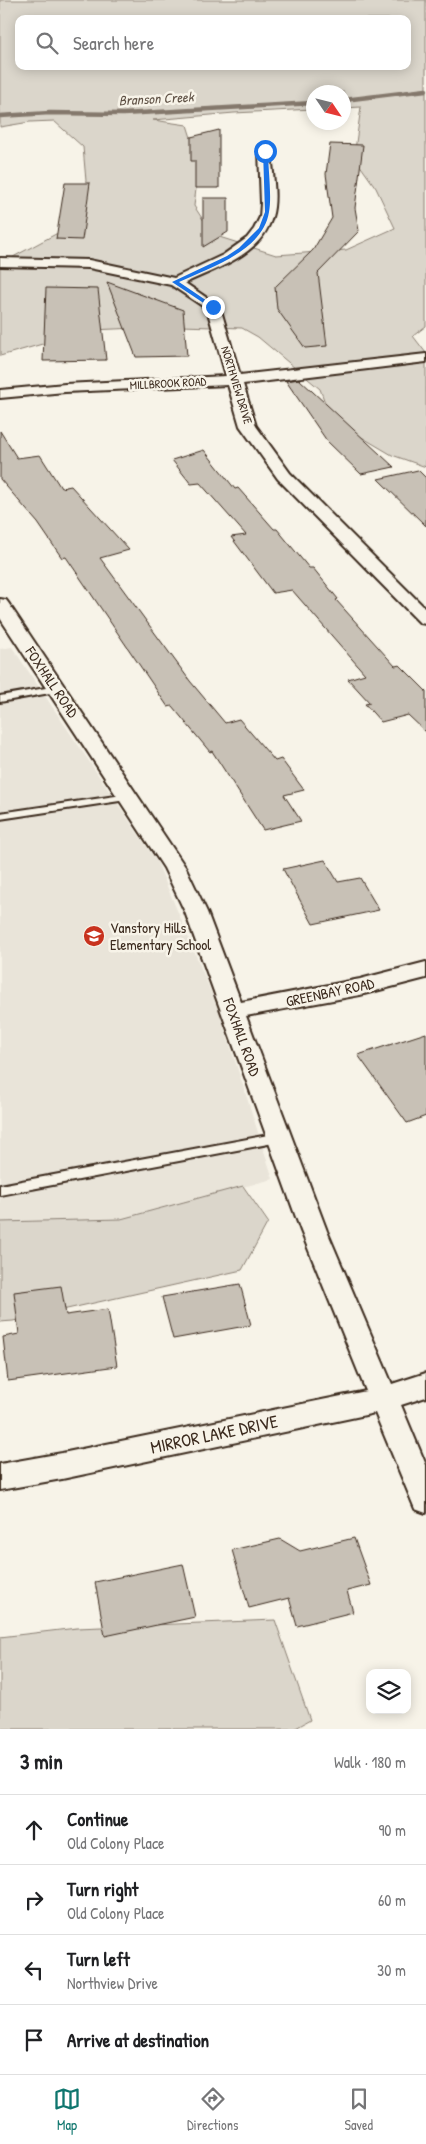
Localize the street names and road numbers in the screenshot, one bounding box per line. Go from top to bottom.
street label: NORTHVIEW DRIVE [217,344,257,427]
street label: MILLBROOK ROAD [129,372,207,393]
street label: FOXHALL ROAD [20,642,84,722]
street label: GREENBAY ROAD [284,972,377,1012]
street label: FOXHALL ROAD [218,994,266,1080]
street label: MIRROR LAKE DRIVE [148,1408,280,1460]

